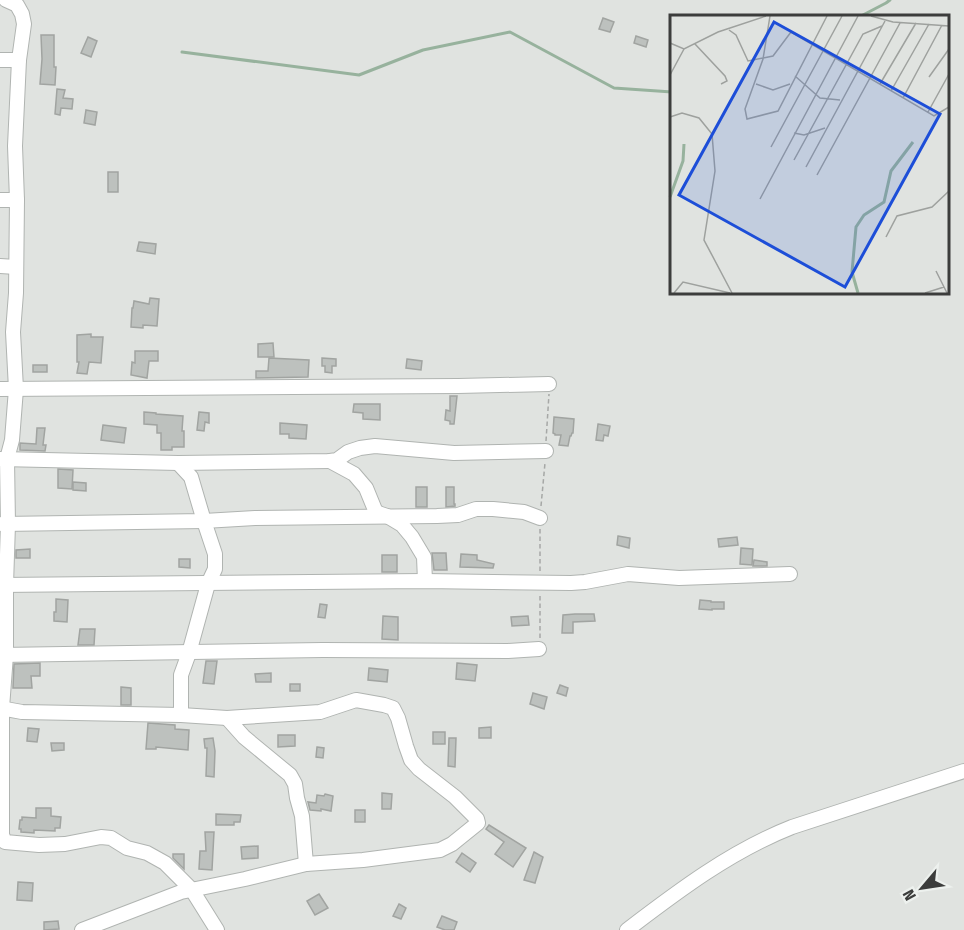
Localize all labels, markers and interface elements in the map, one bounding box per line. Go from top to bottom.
inset map [670,15,949,294]
north arrow [892,858,952,918]
text: N [899,886,920,904]

